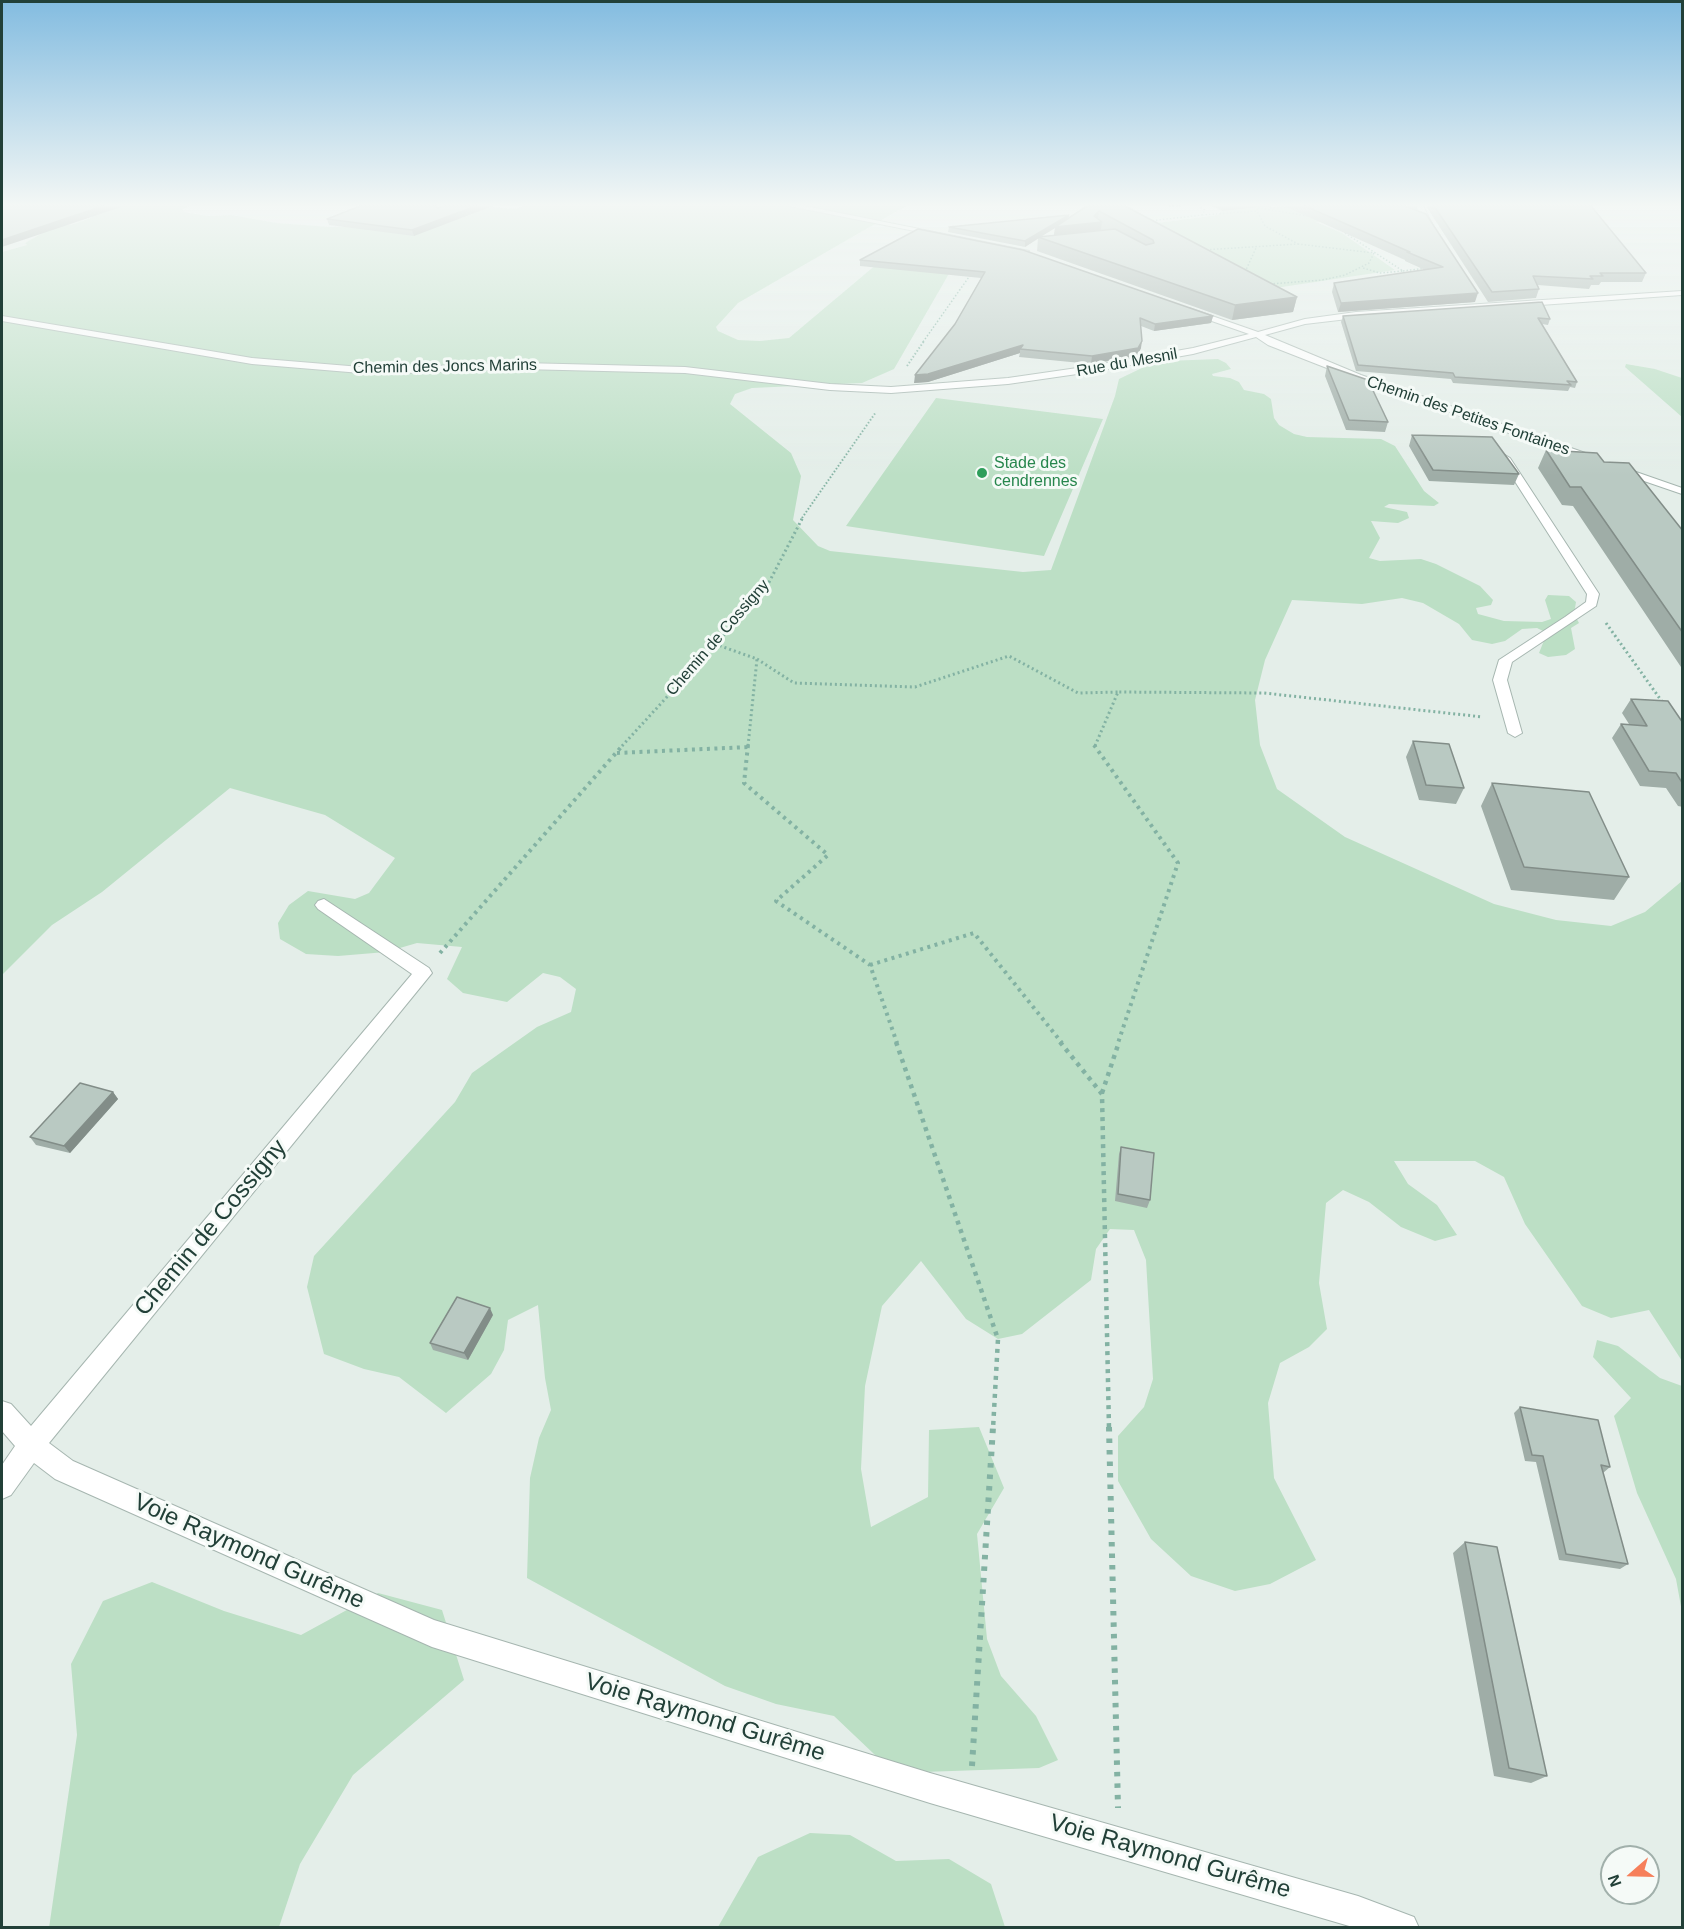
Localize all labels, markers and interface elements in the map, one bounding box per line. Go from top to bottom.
street label: Rue du Mesnil [1075,345,1179,381]
street label: Chemin des Joncs Marins [353,356,537,378]
street label: Chemin des Petites Fontaines [1364,372,1572,460]
place label: Stade des cendrennes [994,454,1078,492]
marker: Stade des cendrennes [975,466,989,480]
street label: Chemin de Cossigny [662,576,774,700]
street label: Chemin de Cossigny [129,1134,293,1322]
street label: Voie Raymond Gurême [129,1488,369,1616]
street label: Voie Raymond Gurême [582,1668,828,1768]
street label: Voie Raymond Gurême [1046,1809,1294,1905]
north arrow [1600,1845,1660,1905]
text: N [1605,1872,1624,1889]

